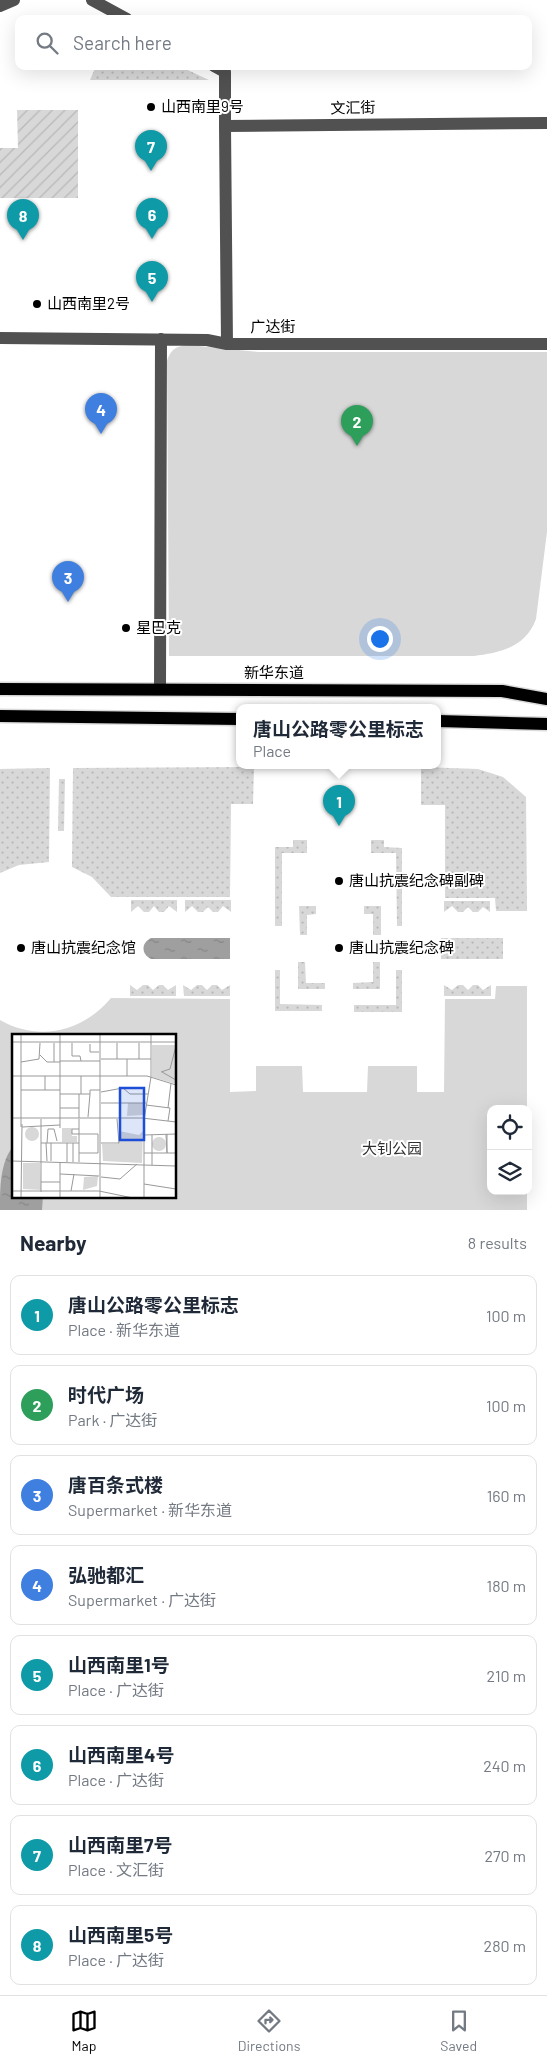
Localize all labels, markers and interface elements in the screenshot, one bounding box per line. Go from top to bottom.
search box [15,15,532,70]
icon: search [33,29,61,57]
text: Search here [73,31,172,54]
place label: 山西南里9号 [161,97,244,115]
street label: 文汇街 [330,98,376,116]
marker: 山西南里9号 [145,101,157,113]
pin: 7 [135,130,167,171]
pin: 6 [136,198,168,239]
pin: 8 [7,199,39,240]
pin: 5 [136,261,168,302]
place label: 山西南里2号 [47,294,130,312]
marker: 山西南里2号 [31,298,43,310]
street label: 广达街 [250,317,296,335]
pin: 4 [85,393,117,434]
pin: 2 [341,405,373,446]
pin: 3 [52,561,84,602]
place label: 星巴克 [136,618,181,636]
marker: 星巴克 [120,622,132,634]
your location [367,626,393,652]
street label: 新华东道 [244,663,304,681]
popup [236,704,441,769]
text: 唐山公路零公里标志 [253,717,424,740]
text: Place [253,741,291,760]
pin: 1 [323,785,355,826]
place label: 唐山抗震纪念碑副碑 [349,871,484,889]
marker: 唐山抗震纪念碑副碑 [333,875,345,887]
place label: 唐山抗震纪念馆 [31,938,136,956]
place label: 唐山抗震纪念碑 [349,938,454,956]
marker: 唐山抗震纪念馆 [15,942,27,954]
marker: 唐山抗震纪念碑 [333,942,345,954]
inset map [12,1034,176,1198]
map controls [487,1105,532,1195]
button: locate [487,1105,532,1150]
park label: 大钊公园 [362,1139,422,1157]
button: layers [487,1150,532,1195]
text: Nearby [20,1230,86,1255]
text: 8 results [468,1233,527,1252]
text: 唐山公路零公里标志 [68,1293,239,1316]
text: 1 [34,1306,40,1325]
text: 100 m [486,1306,526,1325]
text: Place · 新华东道 [68,1320,180,1339]
text: 时代广场 [68,1383,144,1406]
text: 2 [33,1396,41,1415]
text: 100 m [486,1396,526,1415]
text: Park · 广达街 [68,1410,157,1429]
text: 唐百条式楼 [68,1473,163,1496]
text: 3 [33,1486,41,1505]
text: 160 m [487,1486,526,1505]
text: Supermarket · 新华东道 [68,1500,232,1519]
text: 弘驰都汇 [68,1563,144,1586]
text: 4 [32,1576,42,1595]
text: 180 m [487,1576,526,1595]
text: Supermarket · 广达街 [68,1590,216,1609]
text: 山西南里1号 [68,1653,170,1676]
text: 5 [33,1666,41,1685]
text: 210 m [487,1666,526,1685]
text: Place · 广达街 [68,1680,164,1699]
text: 山西南里4号 [68,1743,175,1766]
text: 6 [33,1756,41,1775]
text: 240 m [483,1756,526,1775]
text: Place · 广达街 [68,1770,164,1789]
text: 山西南里7号 [68,1833,172,1856]
text: 7 [33,1846,41,1865]
text: 270 m [484,1846,526,1865]
text: Place · 文汇街 [68,1860,164,1879]
text: 山西南里5号 [68,1923,173,1946]
text: 8 [33,1936,41,1955]
text: 280 m [484,1936,526,1955]
text: Place · 广达街 [68,1950,164,1969]
tab: Map [70,2007,98,2054]
tab: Directions [238,2007,300,2054]
tab: Saved [440,2007,477,2054]

